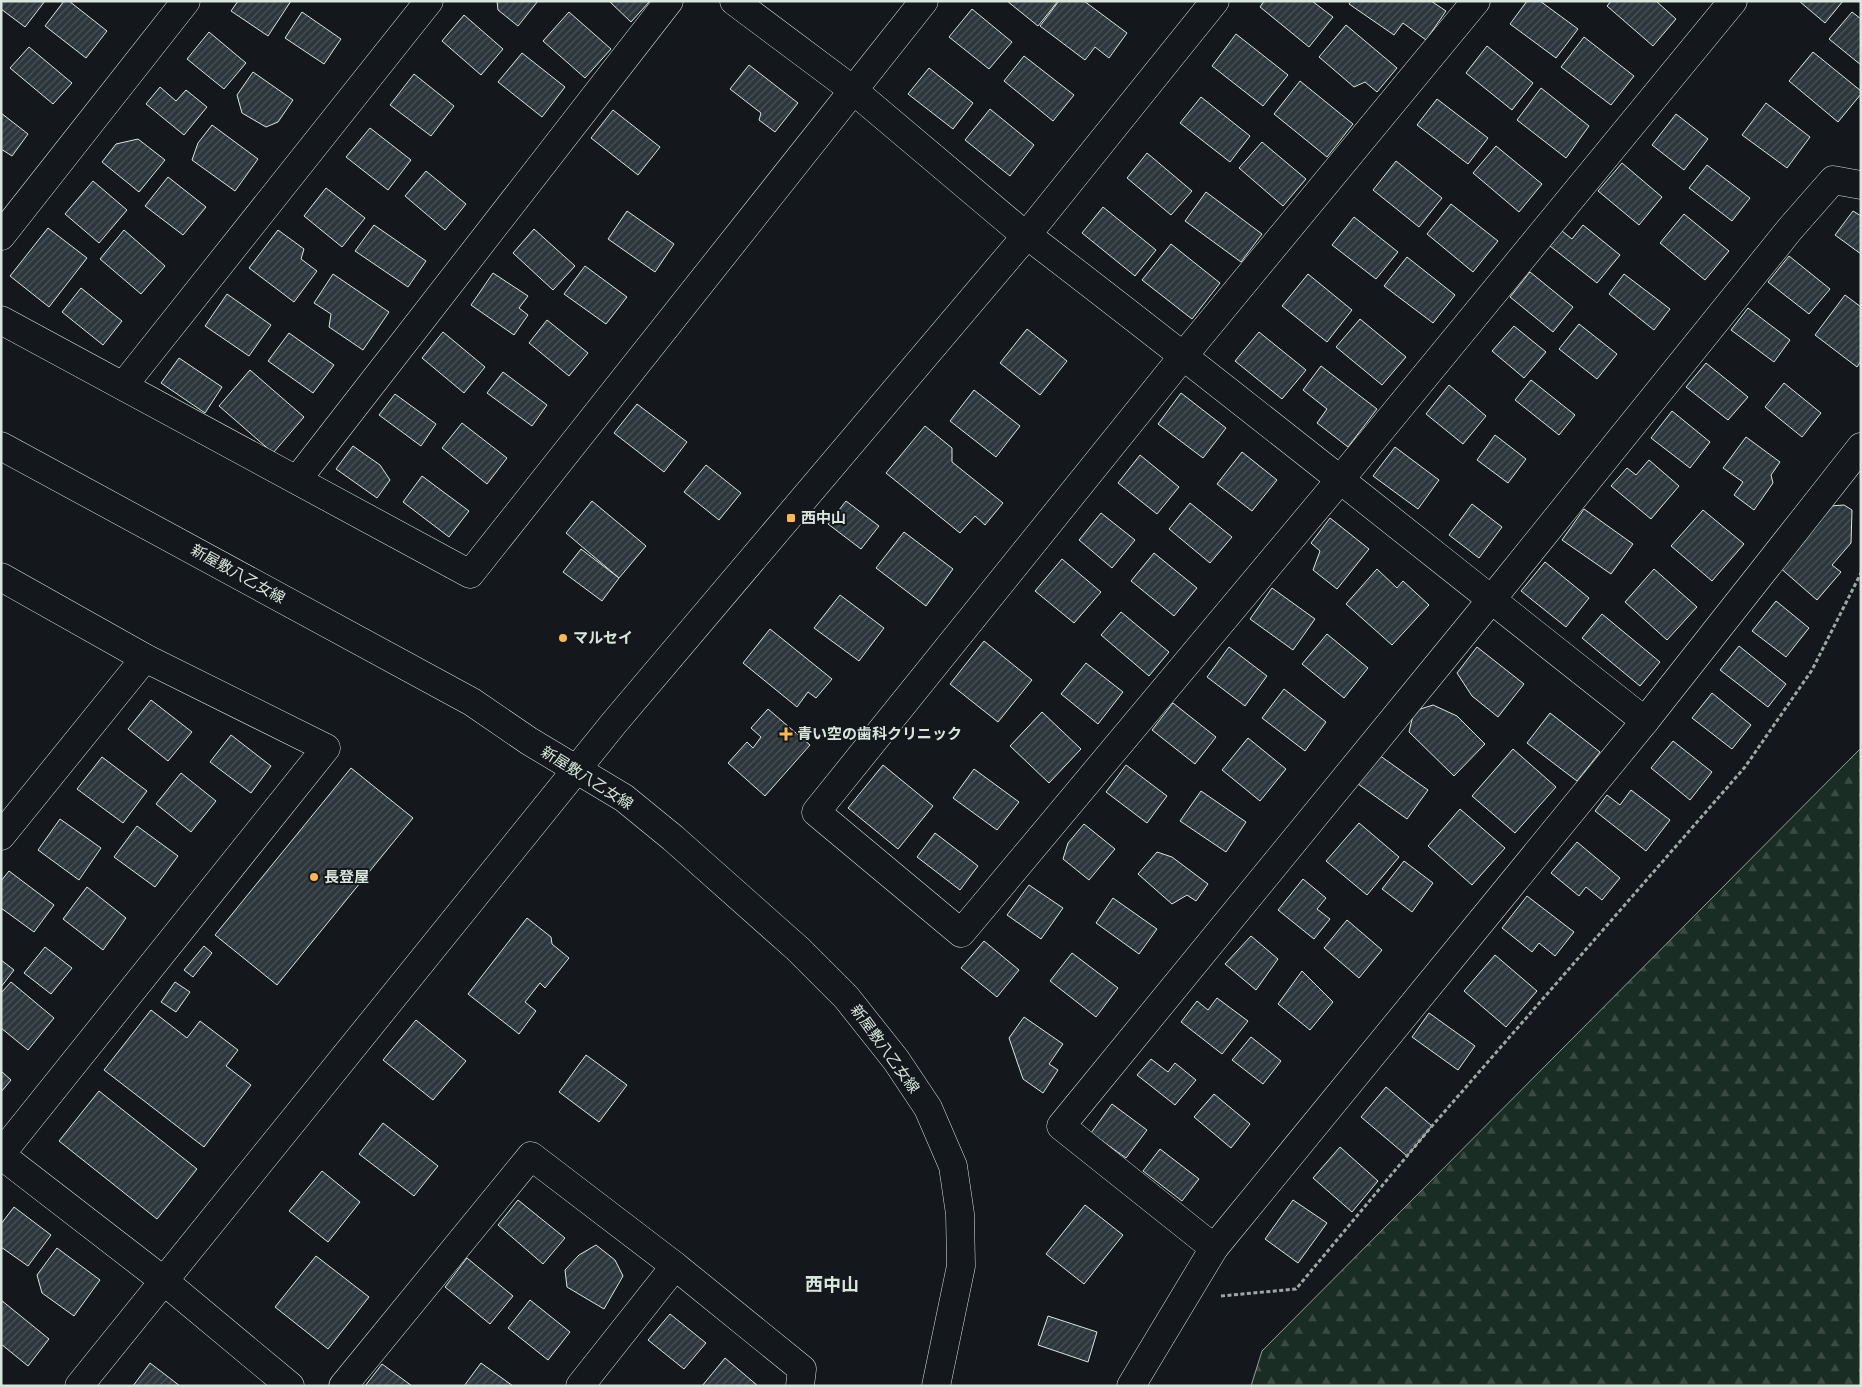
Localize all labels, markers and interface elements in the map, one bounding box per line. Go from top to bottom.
place label: 西中山 [801,509,846,527]
marker: 西中山 [785,512,797,524]
street label: 新屋敷八乙女線 [188,541,288,607]
place label: マルセイ [573,629,633,647]
marker: マルセイ [557,632,569,644]
place label: 青い空の歯科クリニック [797,725,962,743]
marker: 青い空の歯科クリニック [779,727,793,741]
street label: 新屋敷八乙女線 [538,743,636,813]
place label: 長登屋 [324,868,369,886]
marker: 長登屋 [308,871,320,883]
street label: 新屋敷八乙女線 [847,1001,923,1097]
district label: 西中山 [805,1274,859,1296]

